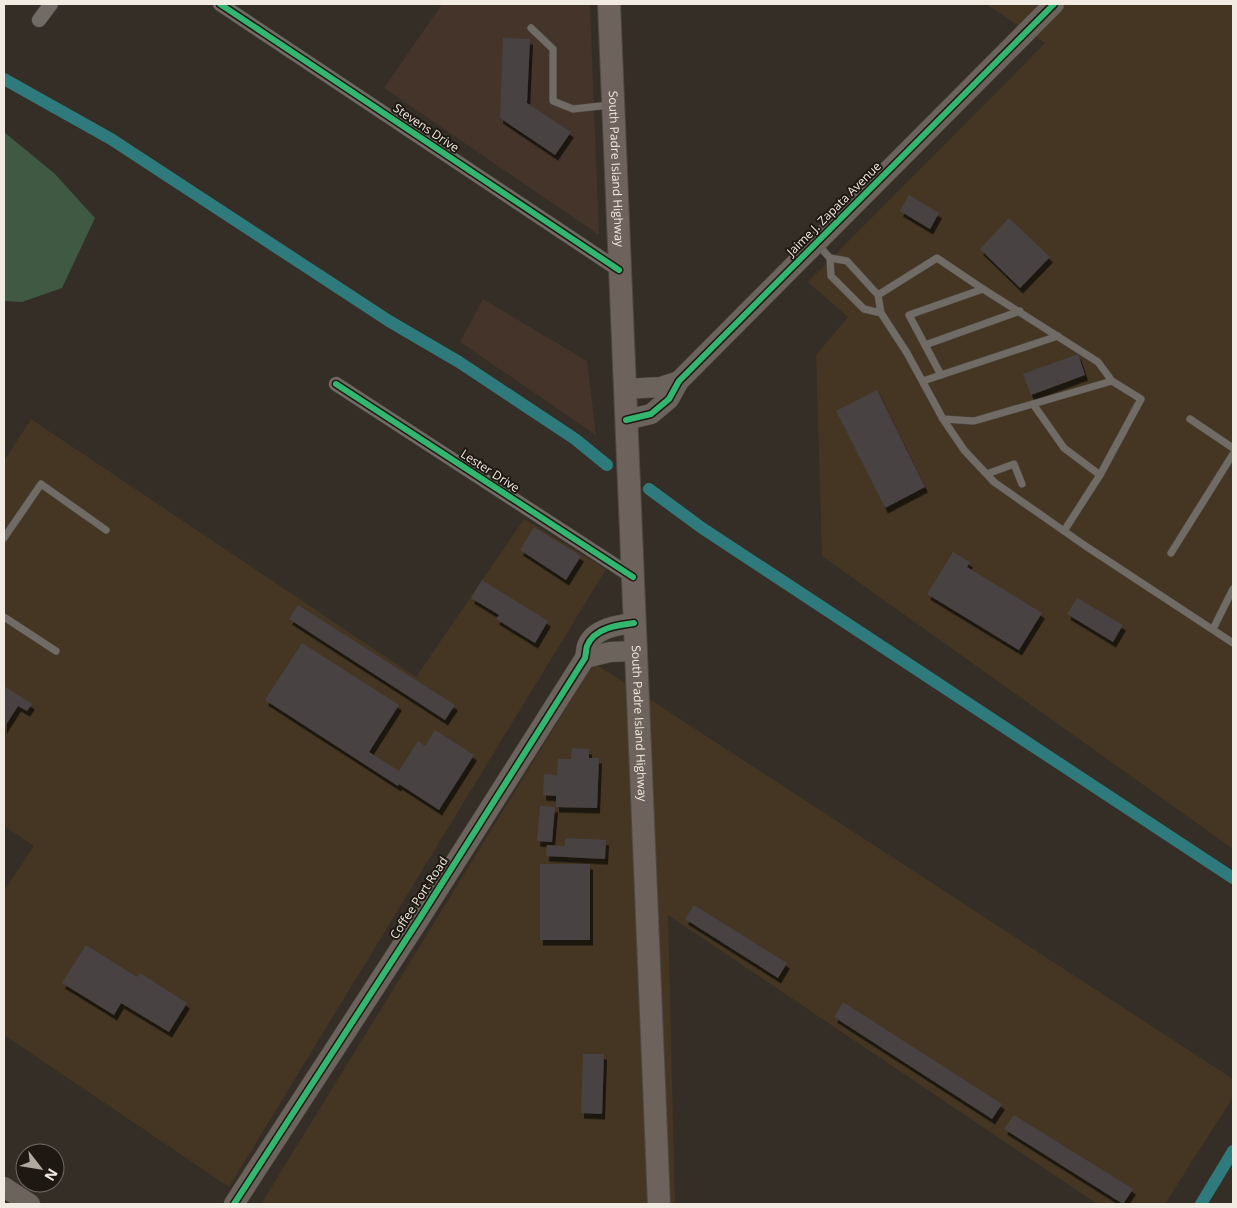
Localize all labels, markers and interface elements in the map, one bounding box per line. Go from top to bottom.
street label: South Padre Island Highway [605,90,628,248]
street label: Stevens Drive [390,99,463,156]
street label: Jaime J. Zapata Avenue [782,158,885,260]
street label: Lester Drive [457,445,523,496]
street label: South Padre Island Highway [628,645,651,803]
street label: Coffee Port Road [386,853,452,942]
north arrow [15,1143,65,1193]
text: N [40,1165,63,1185]

